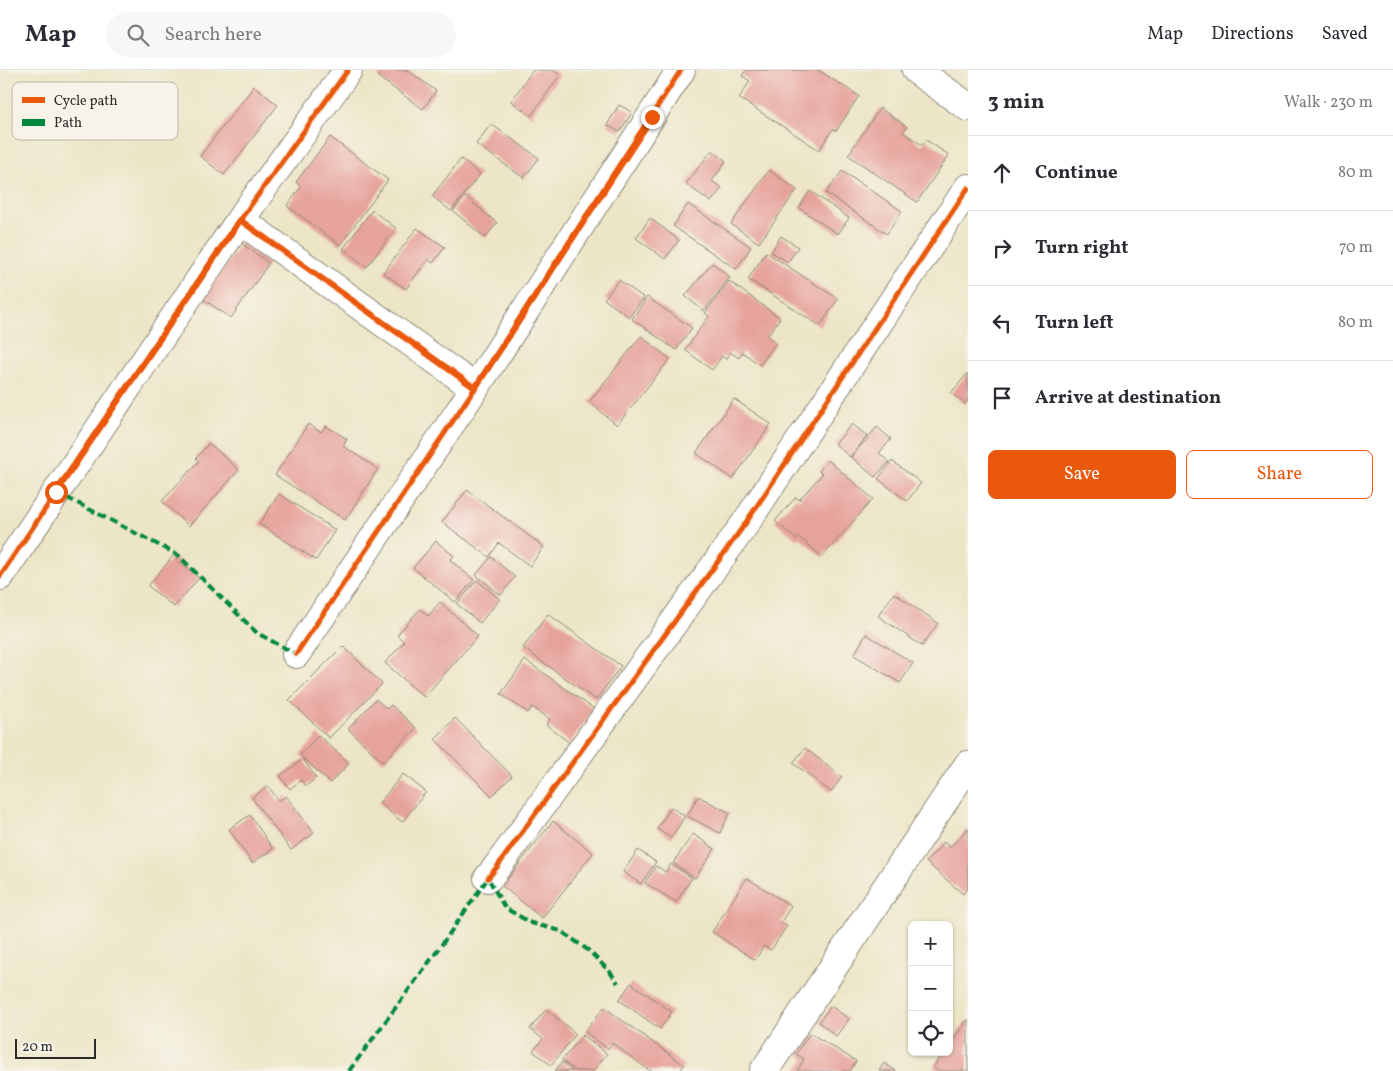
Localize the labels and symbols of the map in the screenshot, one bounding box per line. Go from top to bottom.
legend [12,82,178,140]
text: Cycle path [54,92,118,111]
route end [641,106,664,129]
text: Path [54,114,82,133]
route start [45,481,68,504]
scale bar [15,1036,96,1059]

